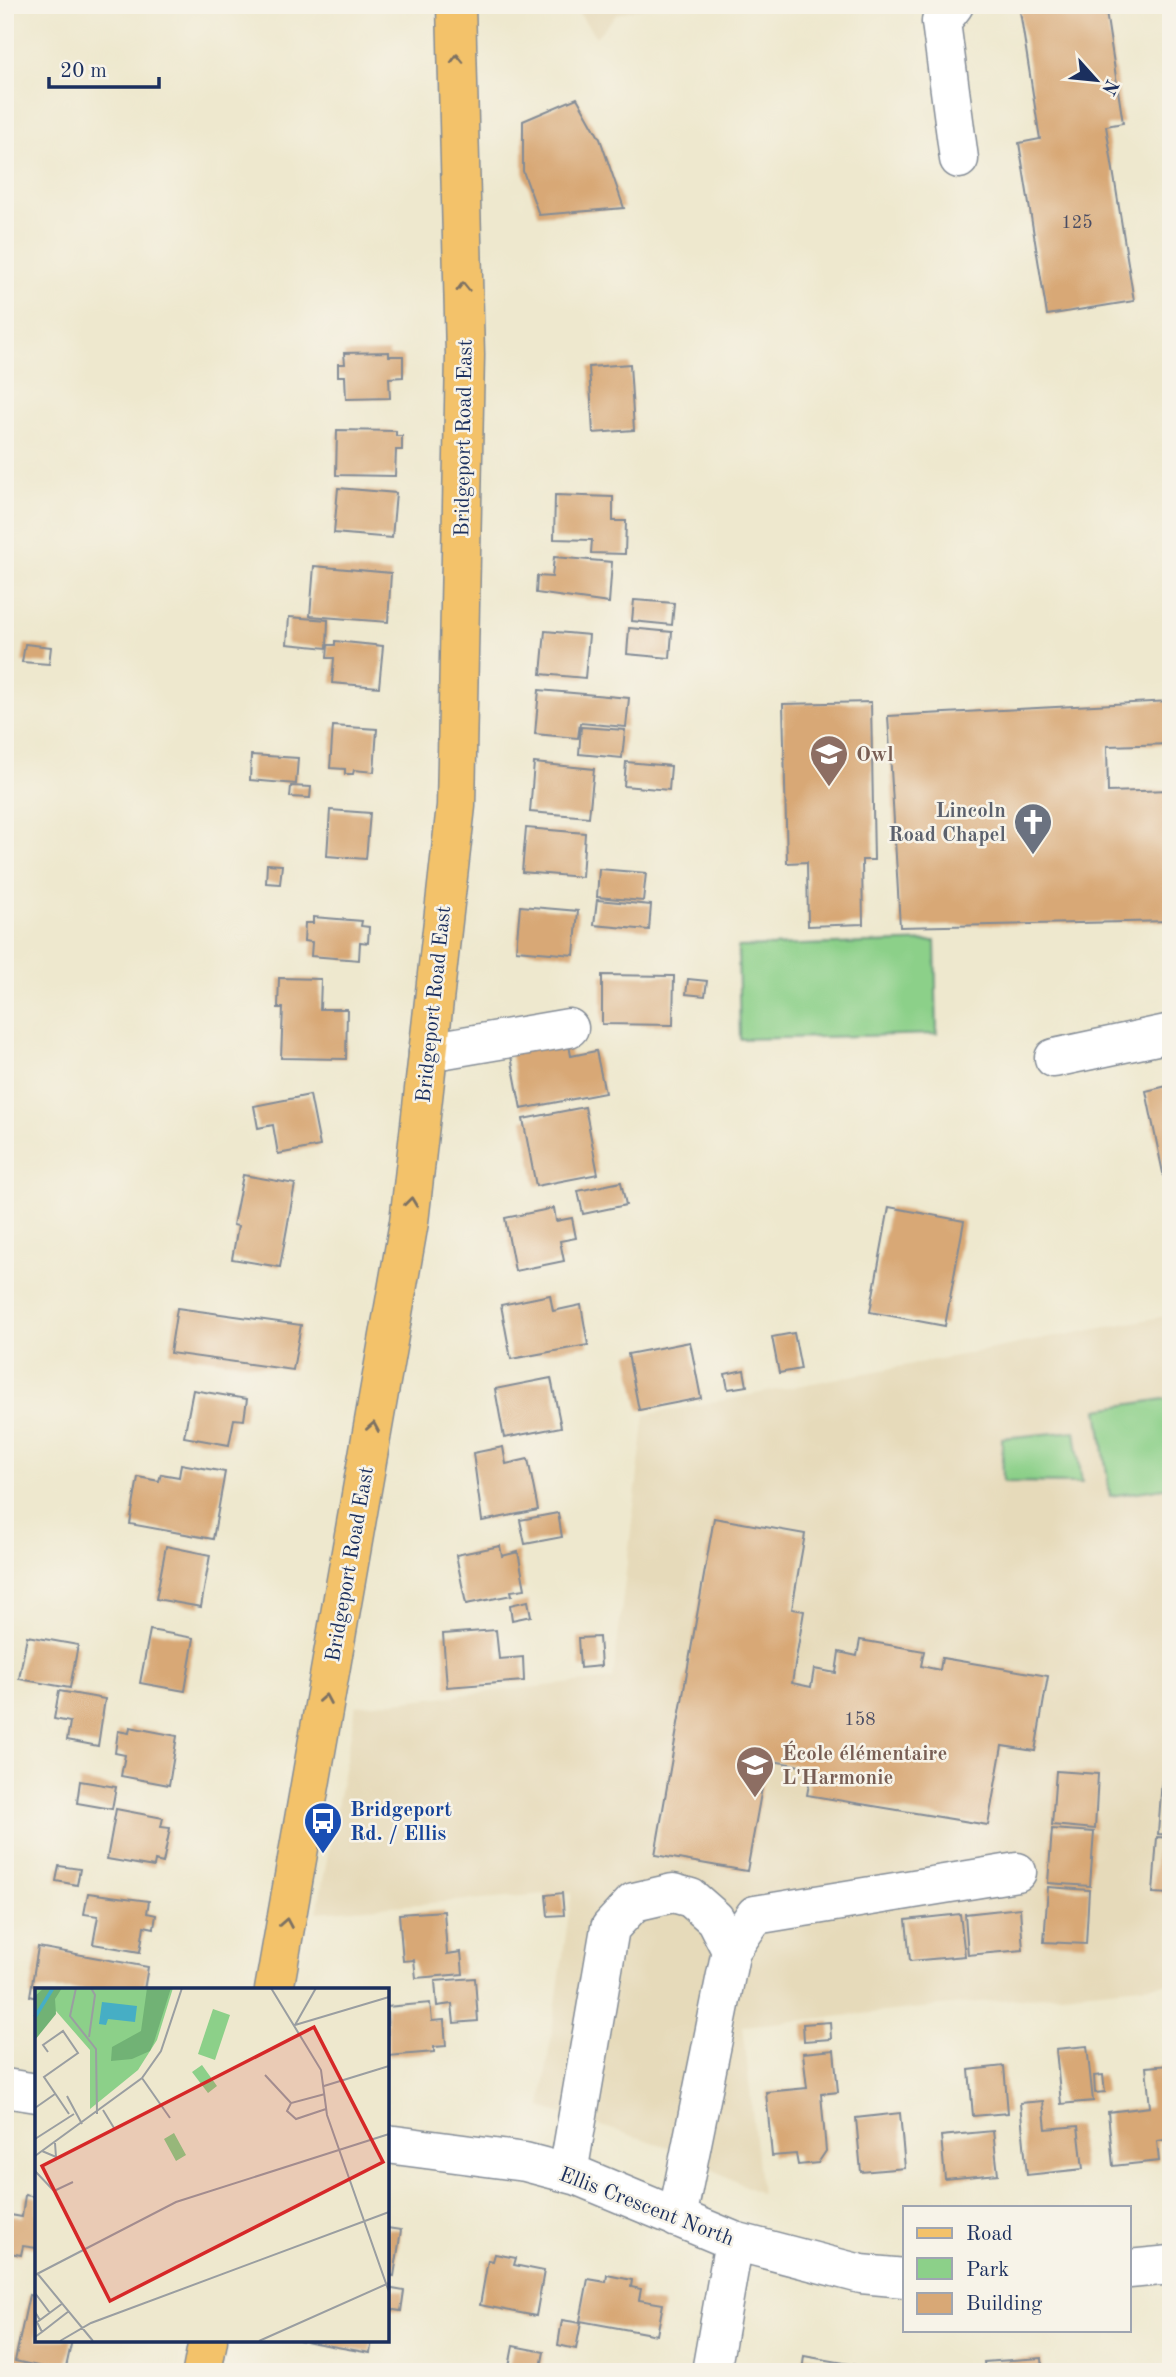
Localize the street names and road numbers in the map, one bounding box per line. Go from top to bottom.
street label: Bridgeport Road East [452,339,477,537]
street label: Bridgeport Road East [414,905,455,1104]
street label: Bridgeport Road East [323,1465,378,1664]
street label: Ellis Crescent North [556,2164,737,2250]

